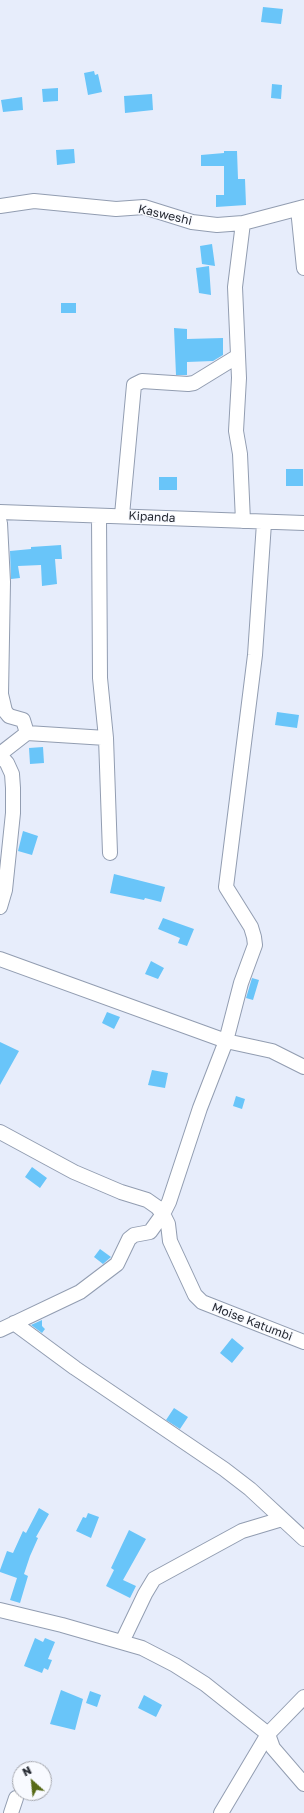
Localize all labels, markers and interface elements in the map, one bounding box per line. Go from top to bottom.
street label: Kasweshi [137,202,193,228]
street label: Kipanda [128,509,176,525]
street label: Moise Katumbi [210,1300,294,1344]
north arrow [12,1761,52,1801]
text: N [20,1763,33,1778]

